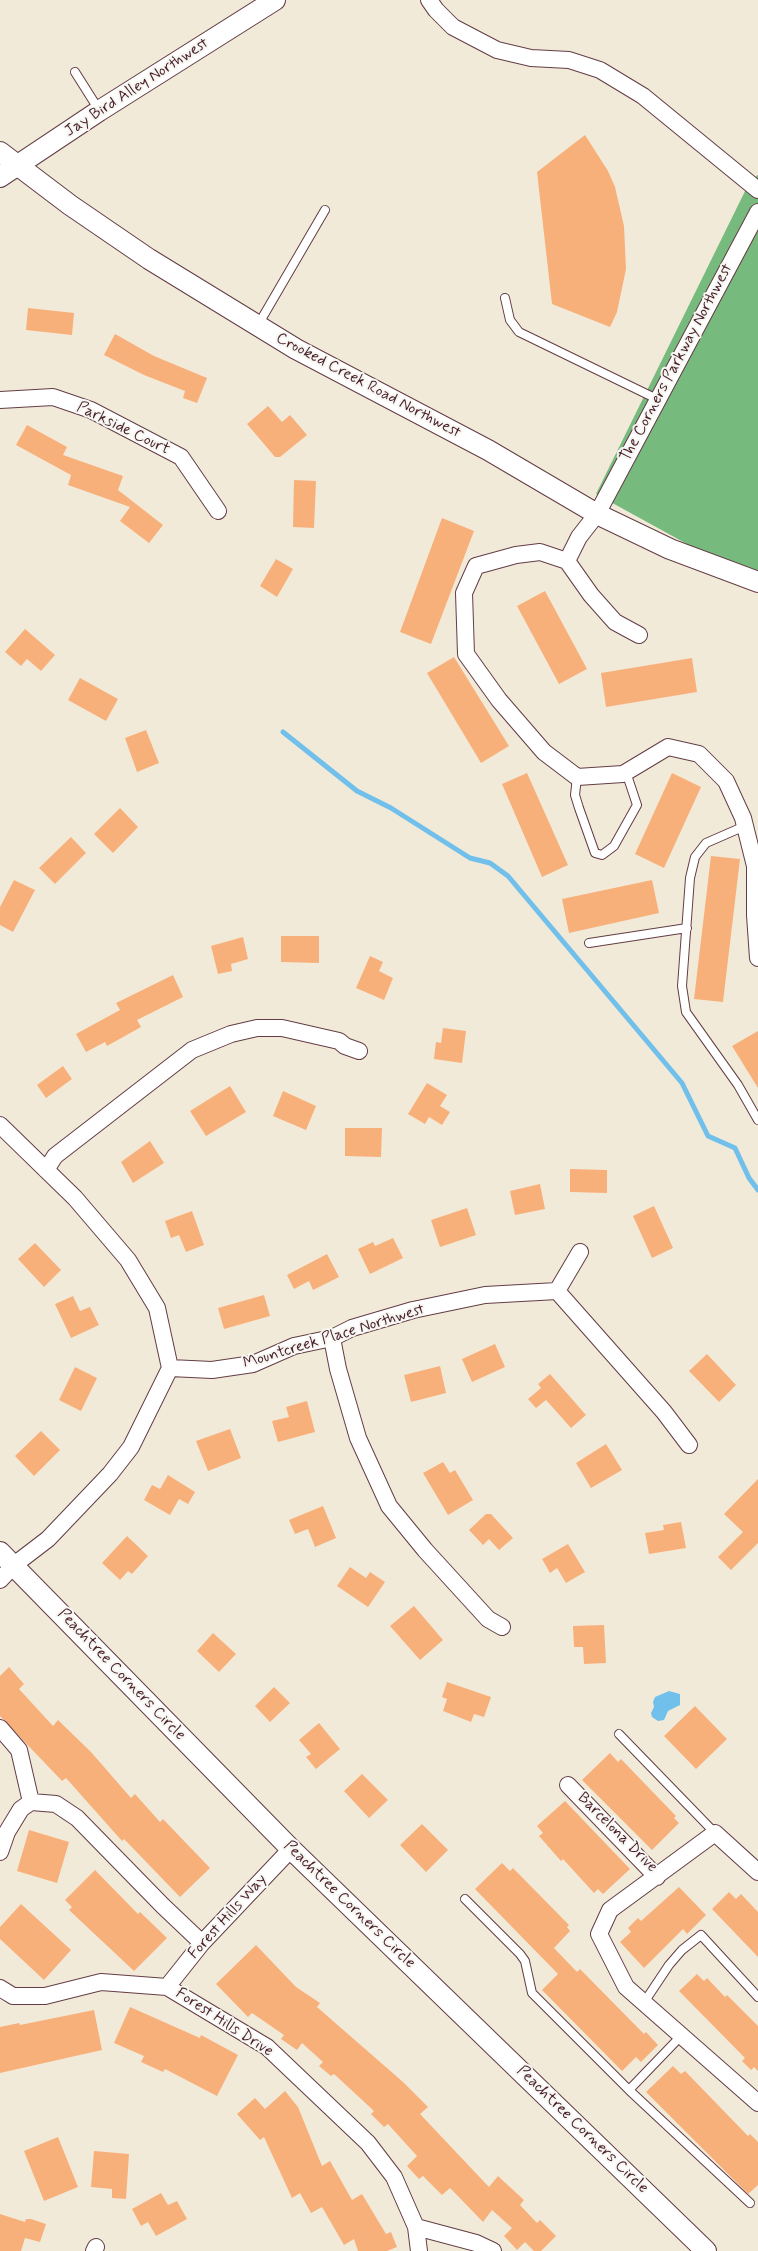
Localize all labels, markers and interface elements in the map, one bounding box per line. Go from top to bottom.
street label: Jay Bird Alley Northwest [62,34,212,142]
street label: The Corners Parkway Northwest [617,261,737,465]
street label: Crooked Creek Road Northwest [272,329,464,443]
street label: Parkside Court [73,398,173,460]
street label: Mountcreek Place Northwest [241,1300,427,1374]
street label: Peachtree Corners Circle [53,1605,189,1745]
street label: Barcelona Drive [573,1789,661,1877]
street label: Peachtree Corners Circle [279,1837,419,1973]
street label: Forest Hills Way [185,1870,271,1964]
street label: Forest Hills Drive [172,1984,276,2062]
street label: Peachtree Corners Circle [512,2062,652,2198]

